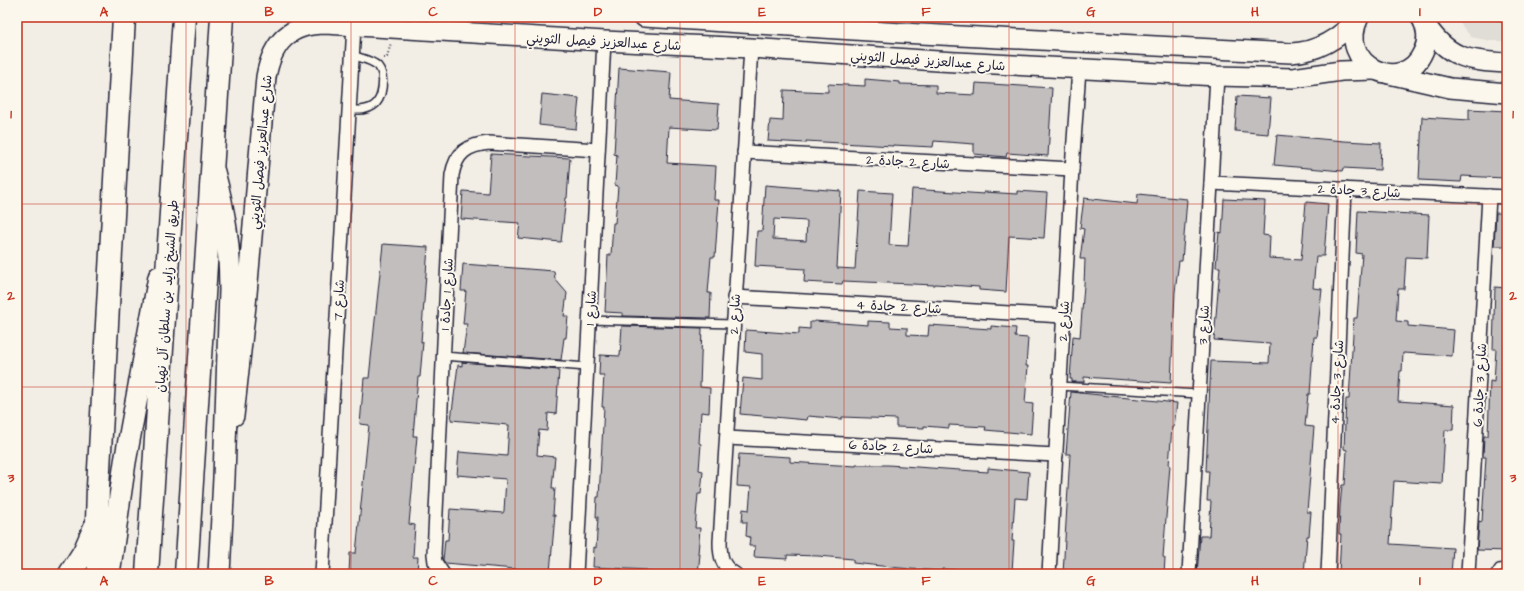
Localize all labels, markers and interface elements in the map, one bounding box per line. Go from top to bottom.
text: A [100,3,109,21]
text: B [264,3,274,21]
text: C [428,3,438,21]
text: D [594,3,603,21]
text: E [758,3,766,21]
text: F [921,3,931,21]
text: G [1086,3,1096,21]
text: H [1251,3,1259,21]
text: I [1419,3,1421,21]
street label: شارع عبدالعزيز فيصل الثويني [526,29,682,57]
street label: شارع عبدالعزيز فيصل الثويني [850,47,1006,77]
street label: شارع عبدالعزيز فيصل الثويني [245,74,279,230]
text: 1 [10,105,12,123]
text: 1 [1512,105,1514,123]
street label: شارع 2 جادة 2 [866,151,950,173]
street label: شارع 3 جادة 2 [1317,180,1401,202]
street label: طريق الشيخ زايد بن سلطان آل نهيان [151,199,183,393]
street label: شارع 1 جادة 1 [436,257,458,331]
street label: شارع 7 [329,279,349,321]
text: 2 [6,287,15,305]
text: 2 [1508,287,1517,305]
street label: شارع 1 [581,290,601,326]
street label: شارع 2 [725,293,745,335]
street label: شارع 2 جادة 4 [856,296,942,318]
street label: شارع 2 [1054,300,1074,342]
street label: شارع 3 [1194,305,1214,345]
street label: شارع 3 جادة 4 [1326,339,1348,425]
street label: شارع 3 جادة 6 [1469,343,1491,427]
street label: شارع 2 جادة 6 [848,436,934,458]
text: 3 [7,469,15,487]
text: 3 [1509,469,1517,487]
text: A [100,572,109,590]
text: B [264,572,274,590]
text: C [428,572,438,590]
text: D [594,572,603,590]
text: E [758,572,766,590]
text: F [921,572,931,590]
text: G [1086,572,1096,590]
text: H [1251,572,1259,590]
text: I [1419,572,1421,590]

